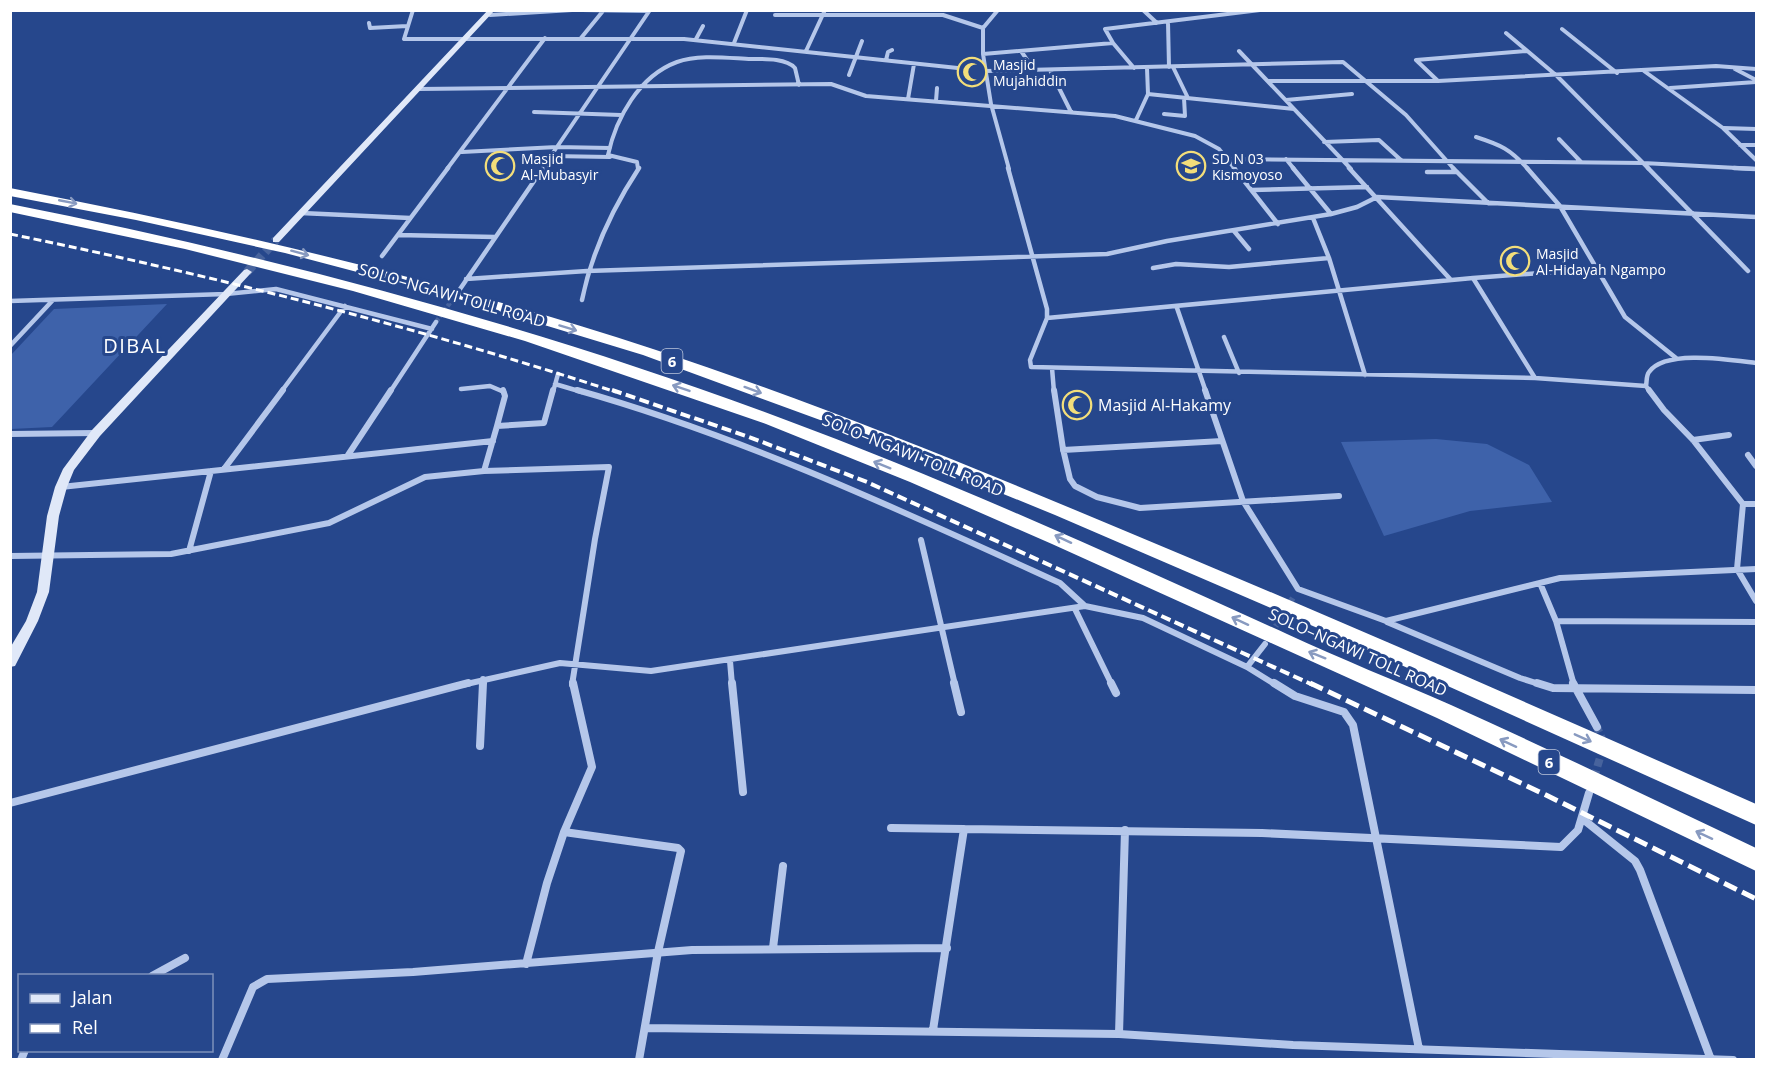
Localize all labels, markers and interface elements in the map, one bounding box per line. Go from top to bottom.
place label: Masjid Mujahiddin [993,55,1067,90]
mosque icon: Masjid Mujahiddin [956,56,988,88]
place label: Masjid Al-Mubasyir [521,149,599,184]
place label: SD N 03 Kismoyoso [1212,149,1283,184]
mosque icon: Masjid Al-Mubasyir [484,150,516,182]
school or university icon: SD N 03 Kismoyoso [1175,150,1207,182]
one-way arrow [58,197,77,208]
place label: Masjid Al-Hidayah Ngampo [1536,244,1666,279]
mosque icon: Masjid Al-Hidayah Ngampo [1499,245,1531,277]
one-way arrow [290,247,309,259]
street label: SOLO–NGAWI TOLL ROAD [356,258,548,332]
one-way arrow [558,323,577,334]
district label: DIBAL [103,332,167,359]
road number: 6 [662,349,682,373]
one-way arrow [672,382,691,393]
one-way arrow [743,385,762,396]
mosque icon: Masjid Al-Hakamy [1061,389,1093,421]
place label: Masjid Al-Hakamy [1098,394,1232,416]
street label: SOLO–NGAWI TOLL ROAD [819,409,1007,501]
one-way arrow [874,459,892,470]
one-way arrow [1054,533,1072,545]
street label: SOLO–NGAWI TOLL ROAD [1265,603,1451,701]
one-way arrow [1231,615,1249,626]
one-way arrow [1308,649,1326,660]
one-way arrow [1573,733,1591,744]
one-way arrow [1499,737,1517,749]
road number: 6 [1538,750,1560,774]
one-way arrow [1695,828,1713,840]
legend [18,974,213,1052]
text: Jalan [70,985,112,1009]
text: Rel [72,1015,98,1039]

